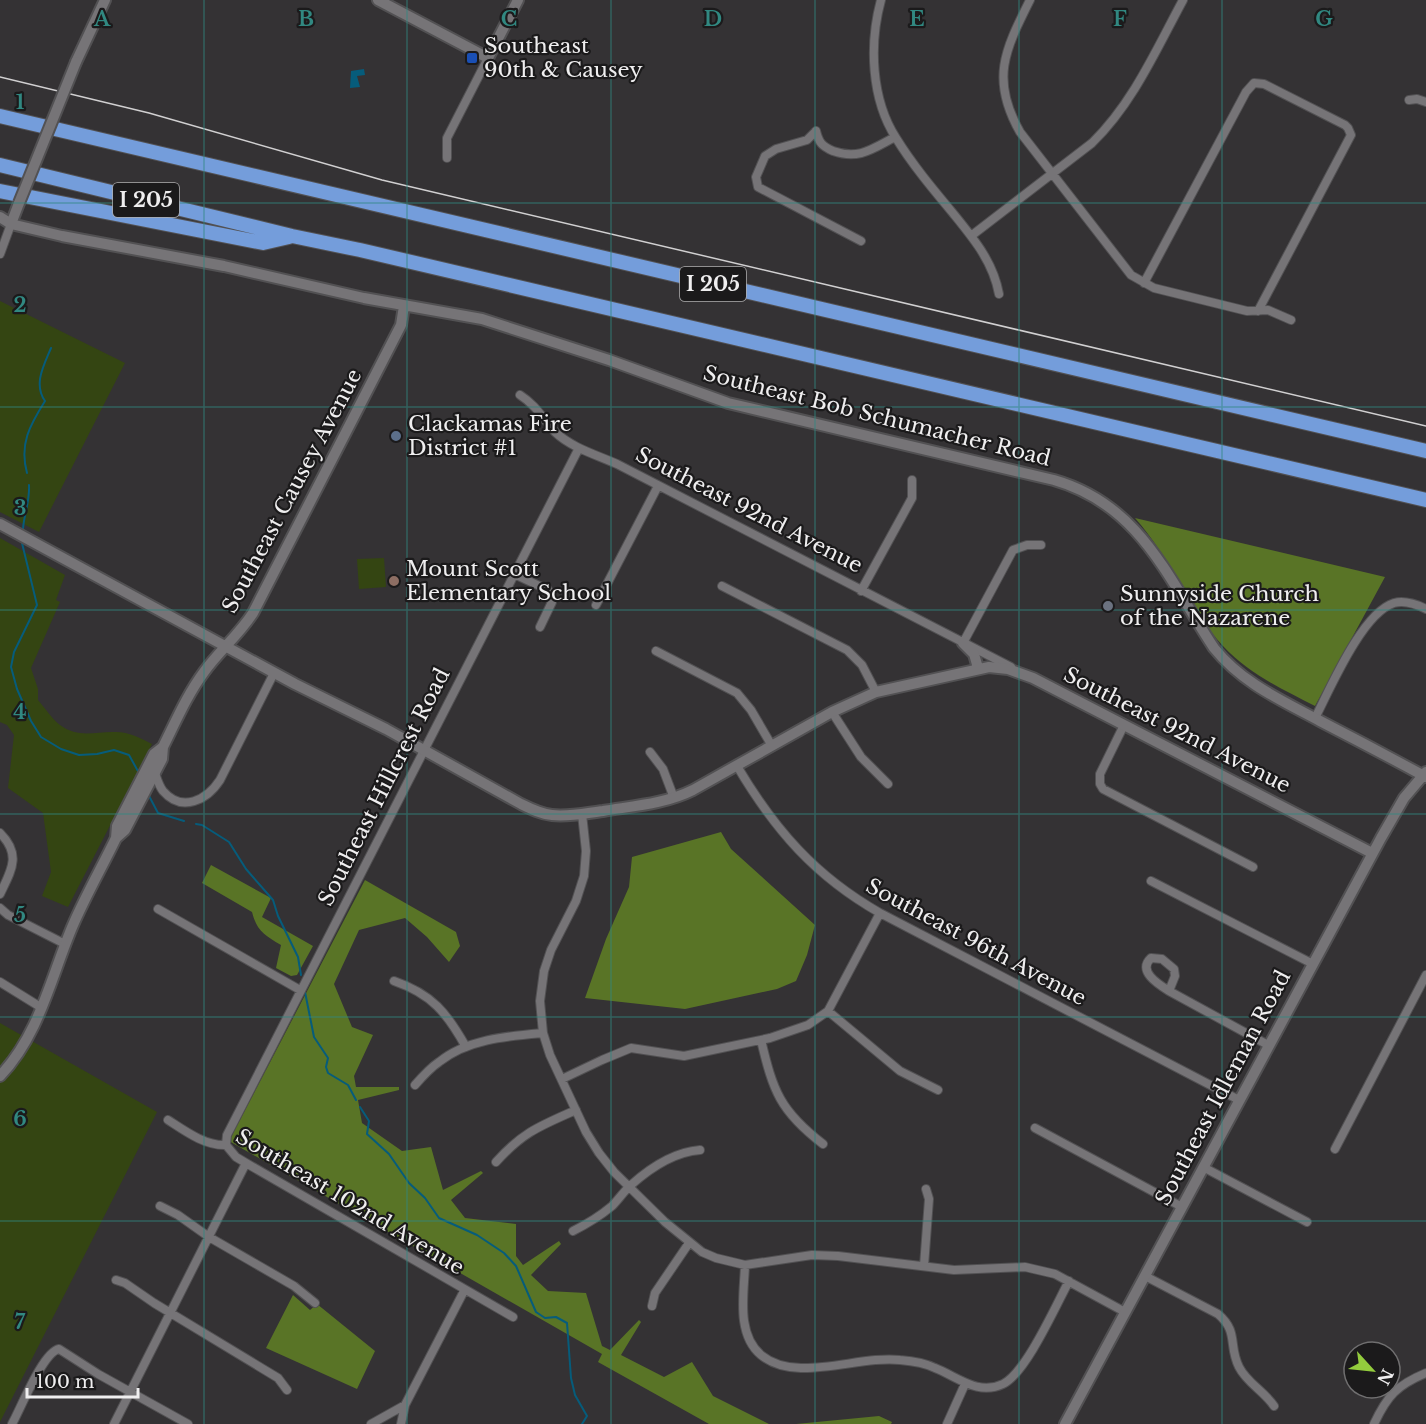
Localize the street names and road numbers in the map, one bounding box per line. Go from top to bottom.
road number: I 205 [113,183,179,217]
road number: I 205 [680,267,746,301]
street label: Southeast Bob Schumacher Road [701,360,1053,472]
street label: Southeast Causey Avenue [217,365,367,617]
street label: Southeast 92nd Avenue [631,441,867,579]
street label: Southeast 92nd Avenue [1059,661,1295,799]
street label: Southeast Hillcrest Road [313,664,455,910]
street label: Southeast 96th Avenue [862,873,1090,1011]
street label: Southeast Idleman Road [1150,966,1296,1210]
street label: Southeast 102nd Avenue [231,1123,469,1281]

